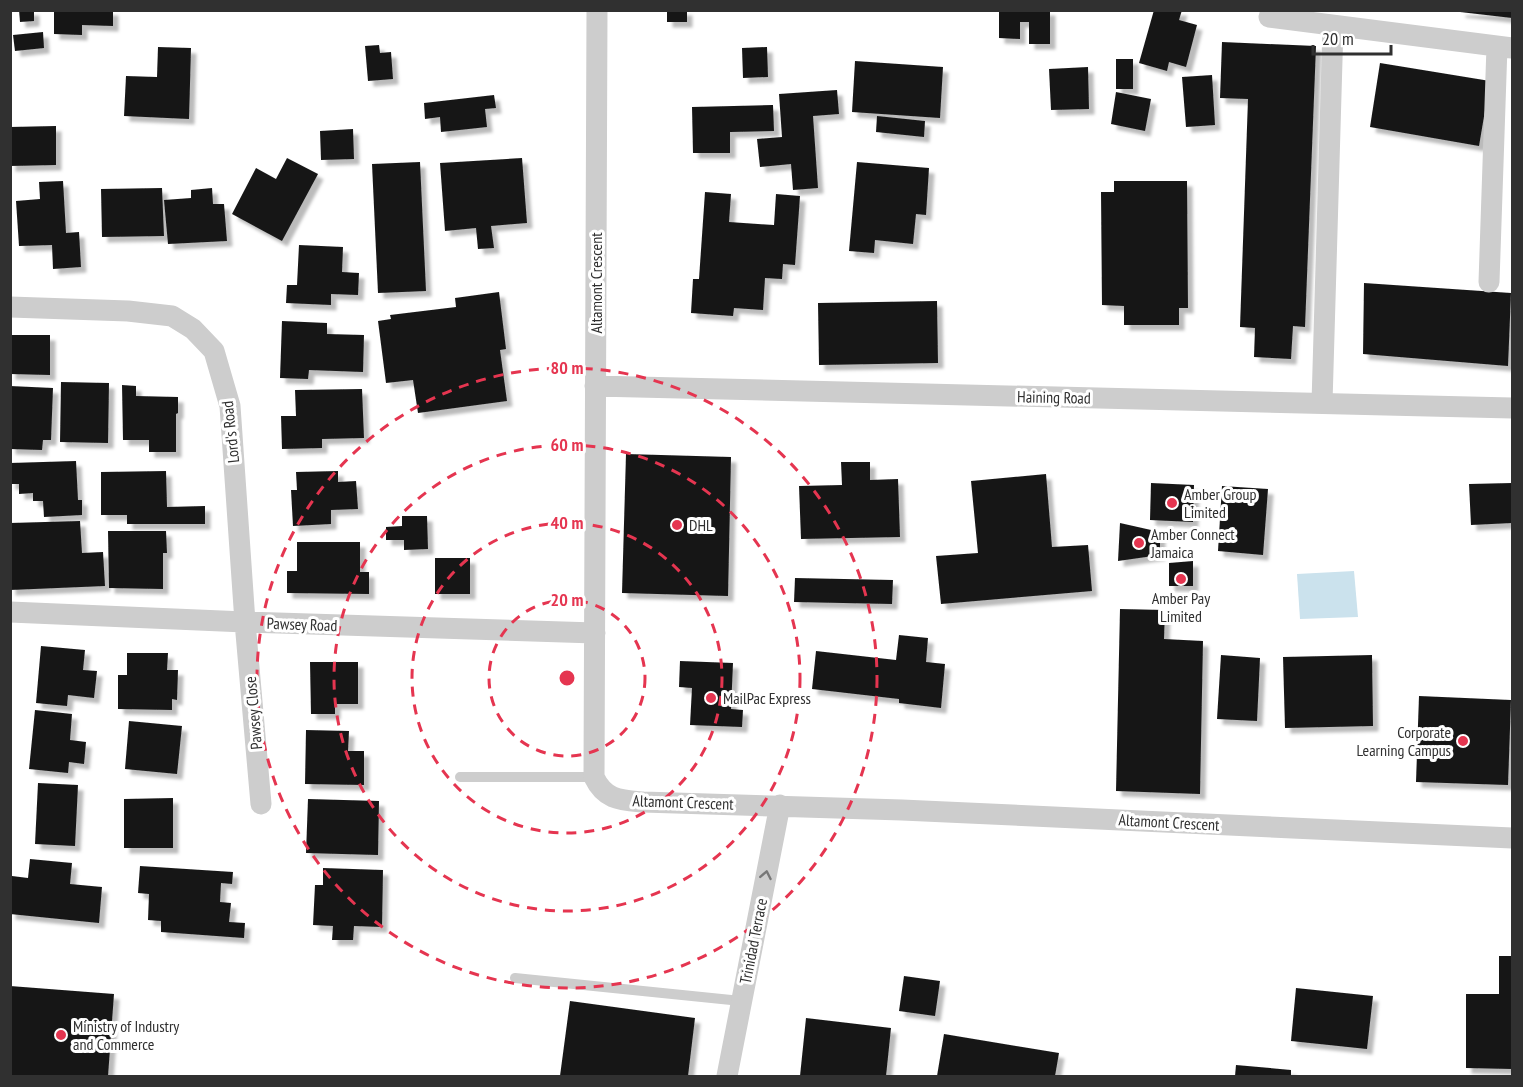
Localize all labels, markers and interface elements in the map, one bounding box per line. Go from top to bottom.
scale bar [1313,18,1391,56]
text: 20 m [1322,27,1354,50]
street label: Altamont Crescent [586,232,606,334]
text: 80 m [551,356,583,379]
street label: Haining Road [1017,386,1091,408]
street label: Lord's Road [217,400,243,464]
text: 60 m [551,433,583,456]
place label: Amber Group Limited [1184,484,1256,522]
marker: Amber Group Limited [1165,496,1179,510]
text: 40 m [551,511,583,534]
place label: DHL [689,515,713,535]
marker: DHL [670,518,684,532]
place label: Amber Connect Jamaica [1150,524,1235,562]
marker: Amber Connect Jamaica [1132,536,1146,550]
marker: Amber Pay Limited [1174,572,1188,586]
text: 20 m [551,588,583,611]
place label: Amber Pay Limited [1152,588,1210,626]
street label: Pawsey Road [266,613,338,635]
centre of rings [557,668,577,688]
street label: Pawsey Close [240,676,266,750]
place label: MailPac Express [723,688,811,708]
marker: MailPac Express [704,691,718,705]
place label: Corporate Learning Campus [1357,722,1451,760]
marker: Corporate Learning Campus [1456,734,1470,748]
street label: Altamont Crescent [632,790,735,814]
street label: Altamont Crescent [1118,809,1221,835]
one-way arrow [759,870,772,880]
street label: Trinidad Terrace [735,897,771,985]
place label: Ministry of Industry and Commerce [73,1016,179,1054]
marker: Ministry of Industry and Commerce [54,1028,68,1042]

